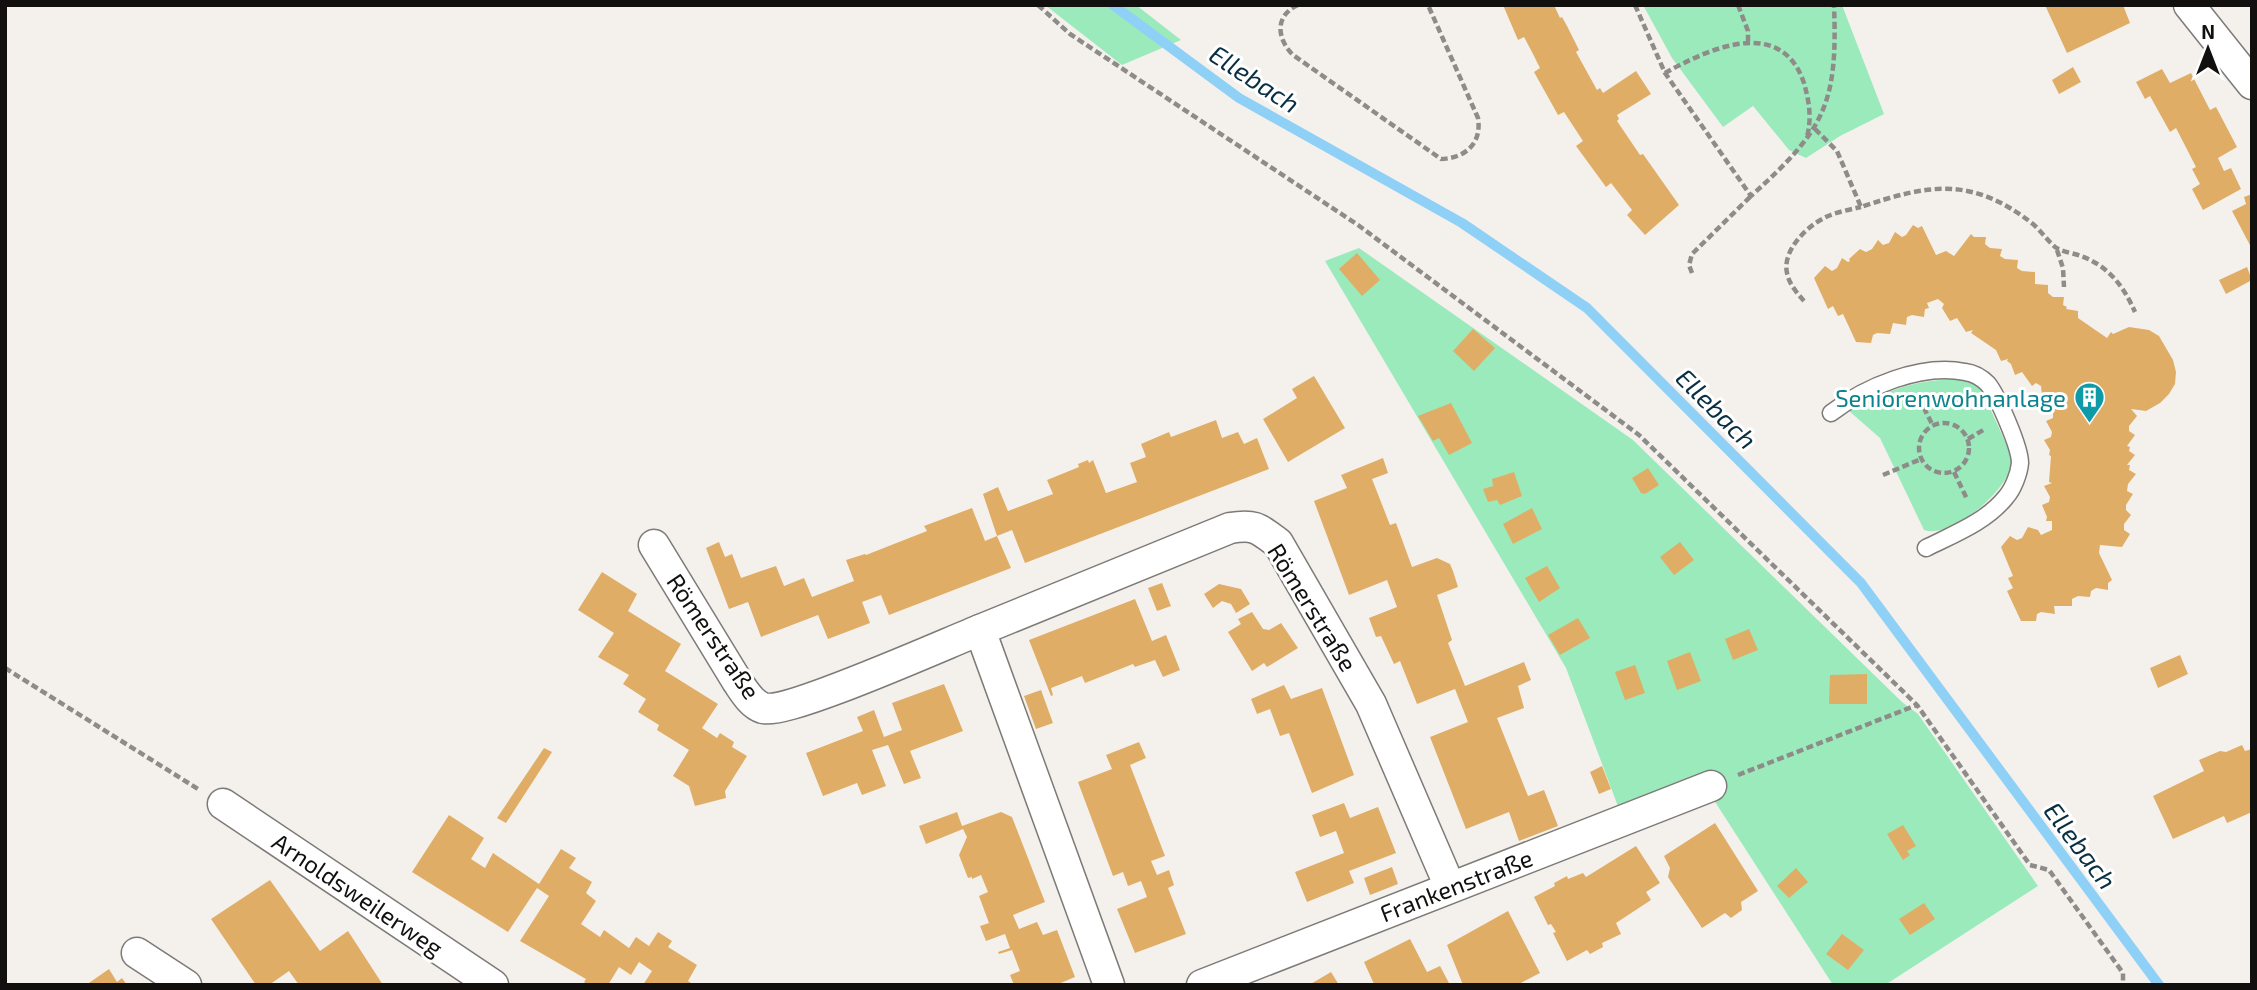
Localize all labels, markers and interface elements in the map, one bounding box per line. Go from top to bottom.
north arrow [2173,14,2243,84]
text: N [2201,20,2215,43]
water label: Ellebach [1204,37,1306,119]
water label: Ellebach [1670,361,1764,455]
building icon: Seniorenwohnanlage [2072,380,2106,424]
place label: Seniorenwohnanlage [1835,383,2066,412]
street label: Römerstraße [1262,538,1364,676]
street label: Römerstraße [661,568,767,704]
water label: Ellebach [2038,795,2124,895]
street label: Arnoldsweilerweg [267,826,449,962]
street label: Frankenstraße [1376,843,1536,927]

